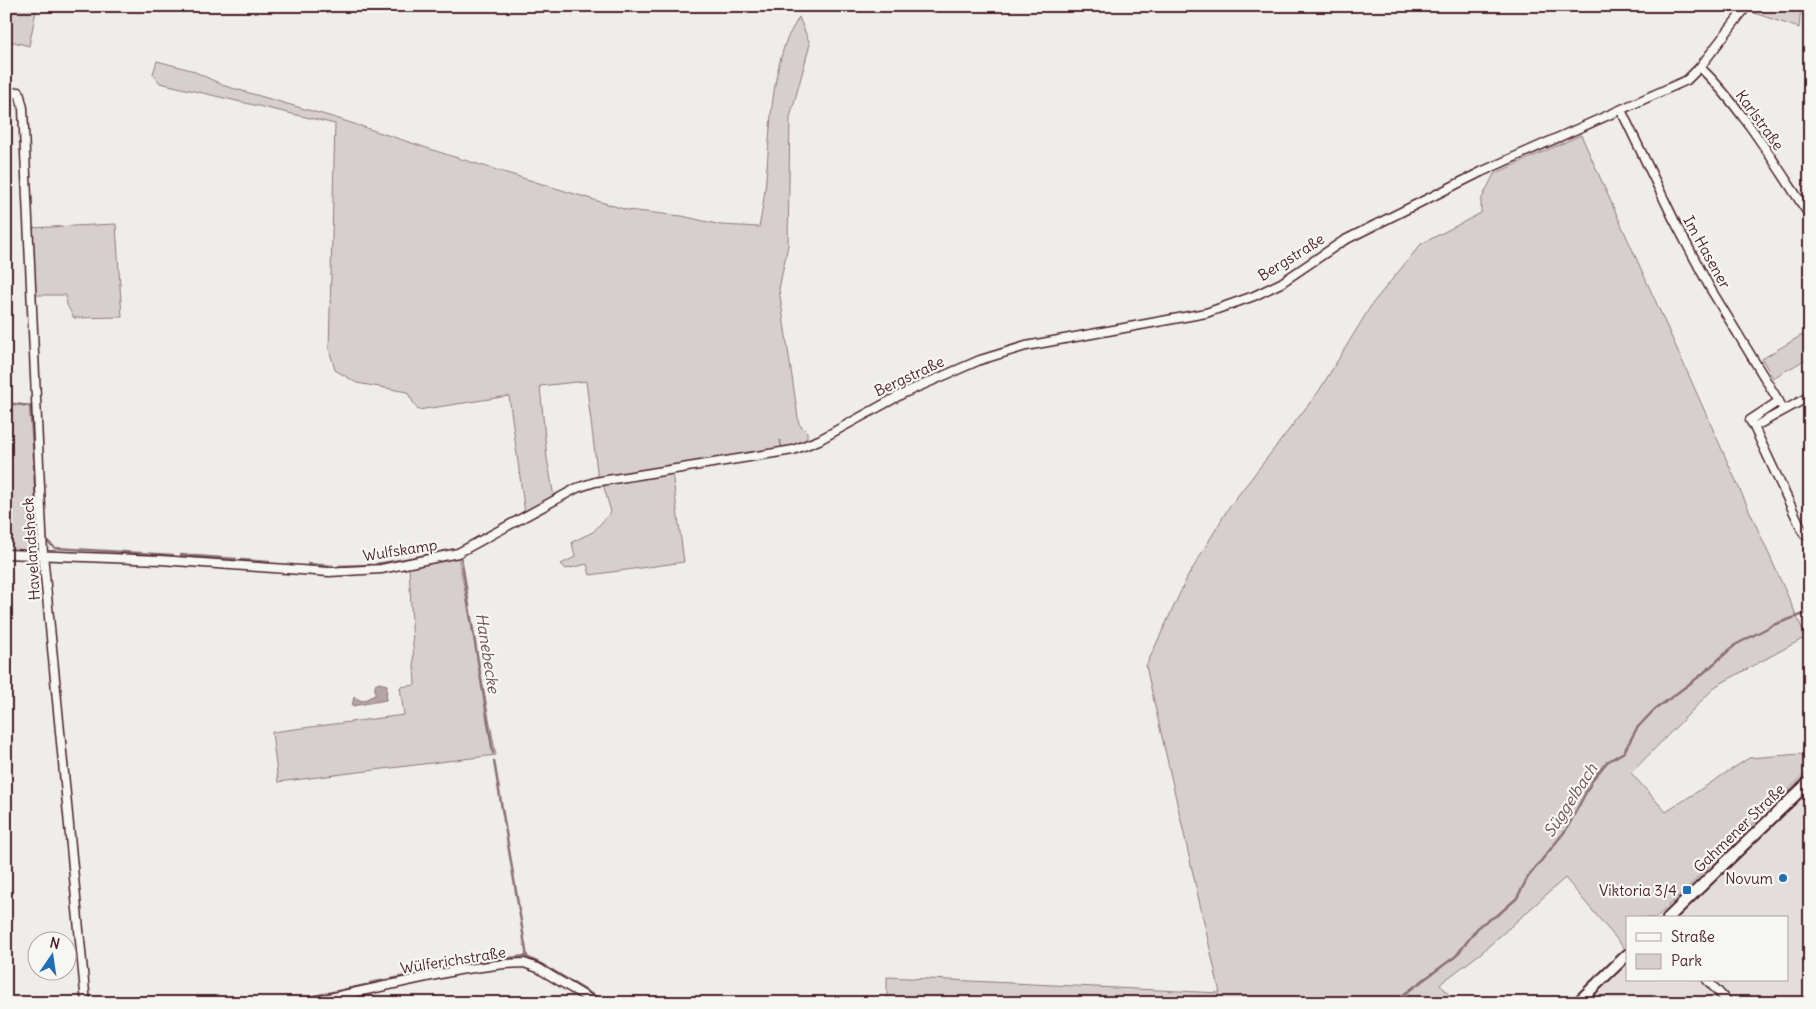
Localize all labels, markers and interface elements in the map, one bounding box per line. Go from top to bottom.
street label: Karlstraße [1732,86,1788,154]
street label: Im Hasener [1679,212,1735,292]
street label: Bergstraße [1254,229,1328,285]
street label: Bergstraße [871,352,947,400]
street label: Havelandsheck [18,497,44,601]
street label: Wulfskamp [361,535,439,565]
water label: Hanebecke [472,612,504,696]
water label: Süggelbach [1539,759,1602,840]
street label: Gahmener Straße [1689,780,1789,876]
place label: Novum [1725,869,1773,888]
marker: Novum [1777,872,1789,884]
place label: Viktoria 3/4 [1599,881,1677,900]
marker: Viktoria 3/4 [1681,884,1693,896]
legend [1626,916,1788,982]
text: Straße [1671,927,1715,946]
north arrow [28,932,78,982]
text: N [48,933,62,953]
street label: Wülferichstraße [399,942,507,978]
text: Park [1671,951,1702,970]

